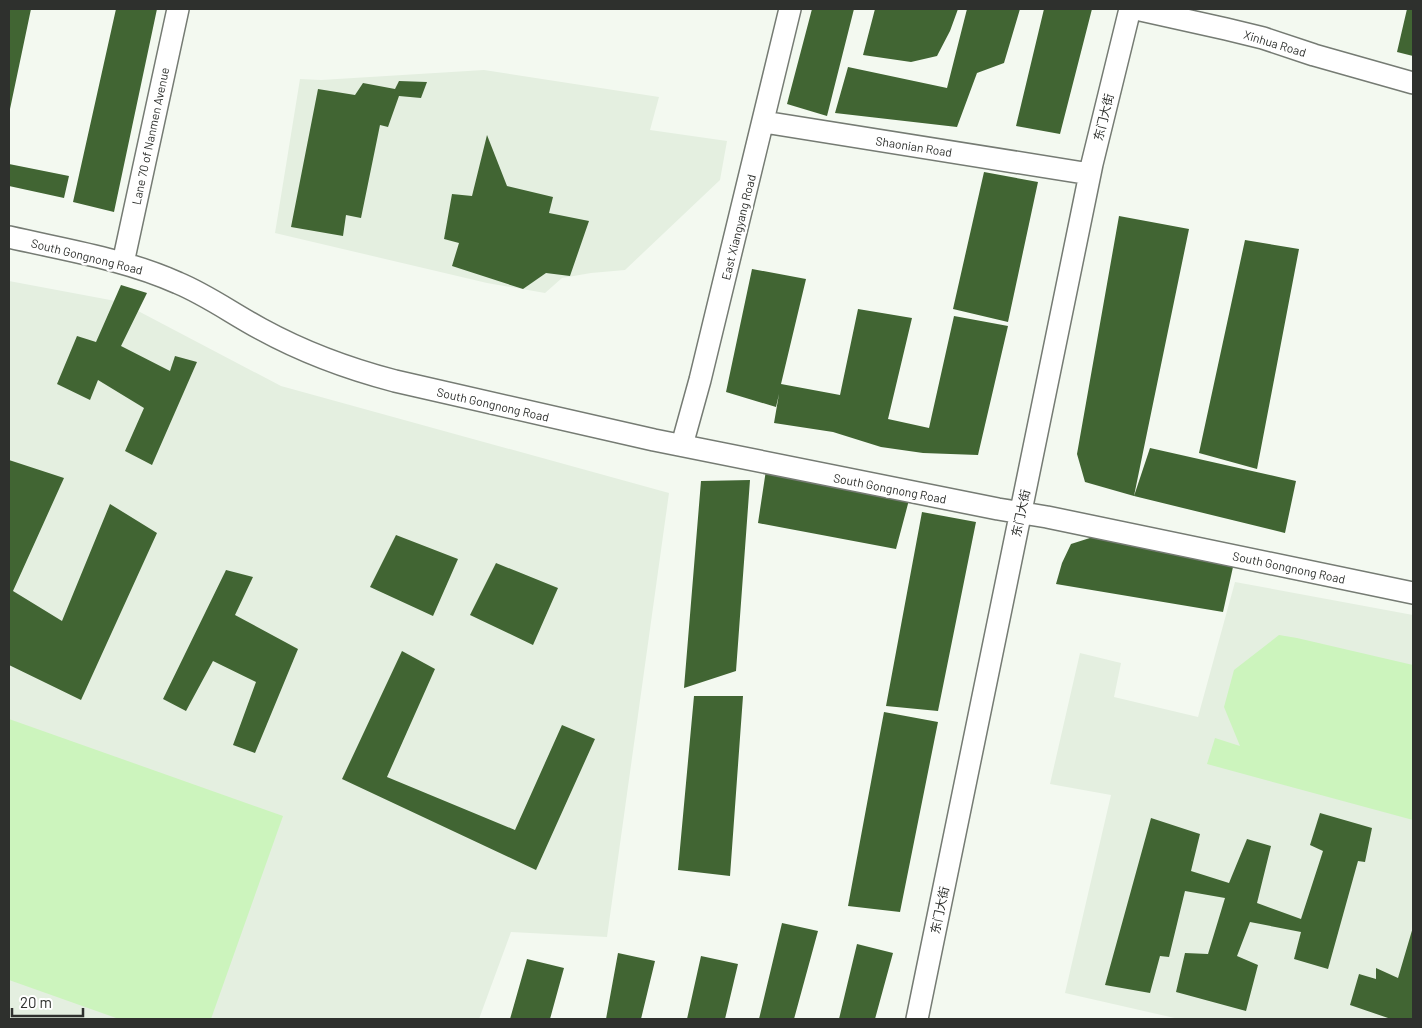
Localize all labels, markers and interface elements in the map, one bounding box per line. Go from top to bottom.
street label: Xinhua Road [1242,27,1308,59]
street label: Lane 70 of Nanmen Avenue [129,66,171,206]
street label: 东门大街 [1090,92,1116,142]
street label: Shaonian Road [875,133,953,159]
street label: East Xiangyang Road [718,173,758,281]
street label: South Gongnong Road [30,235,144,277]
street label: South Gongnong Road [436,384,550,424]
street label: South Gongnong Road [832,470,948,506]
street label: 东门大街 [1008,488,1032,538]
street label: South Gongnong Road [1231,548,1347,586]
street label: 东门大街 [927,885,951,935]
scale bar [12,986,84,1018]
text: 20 m [20,993,52,1011]

